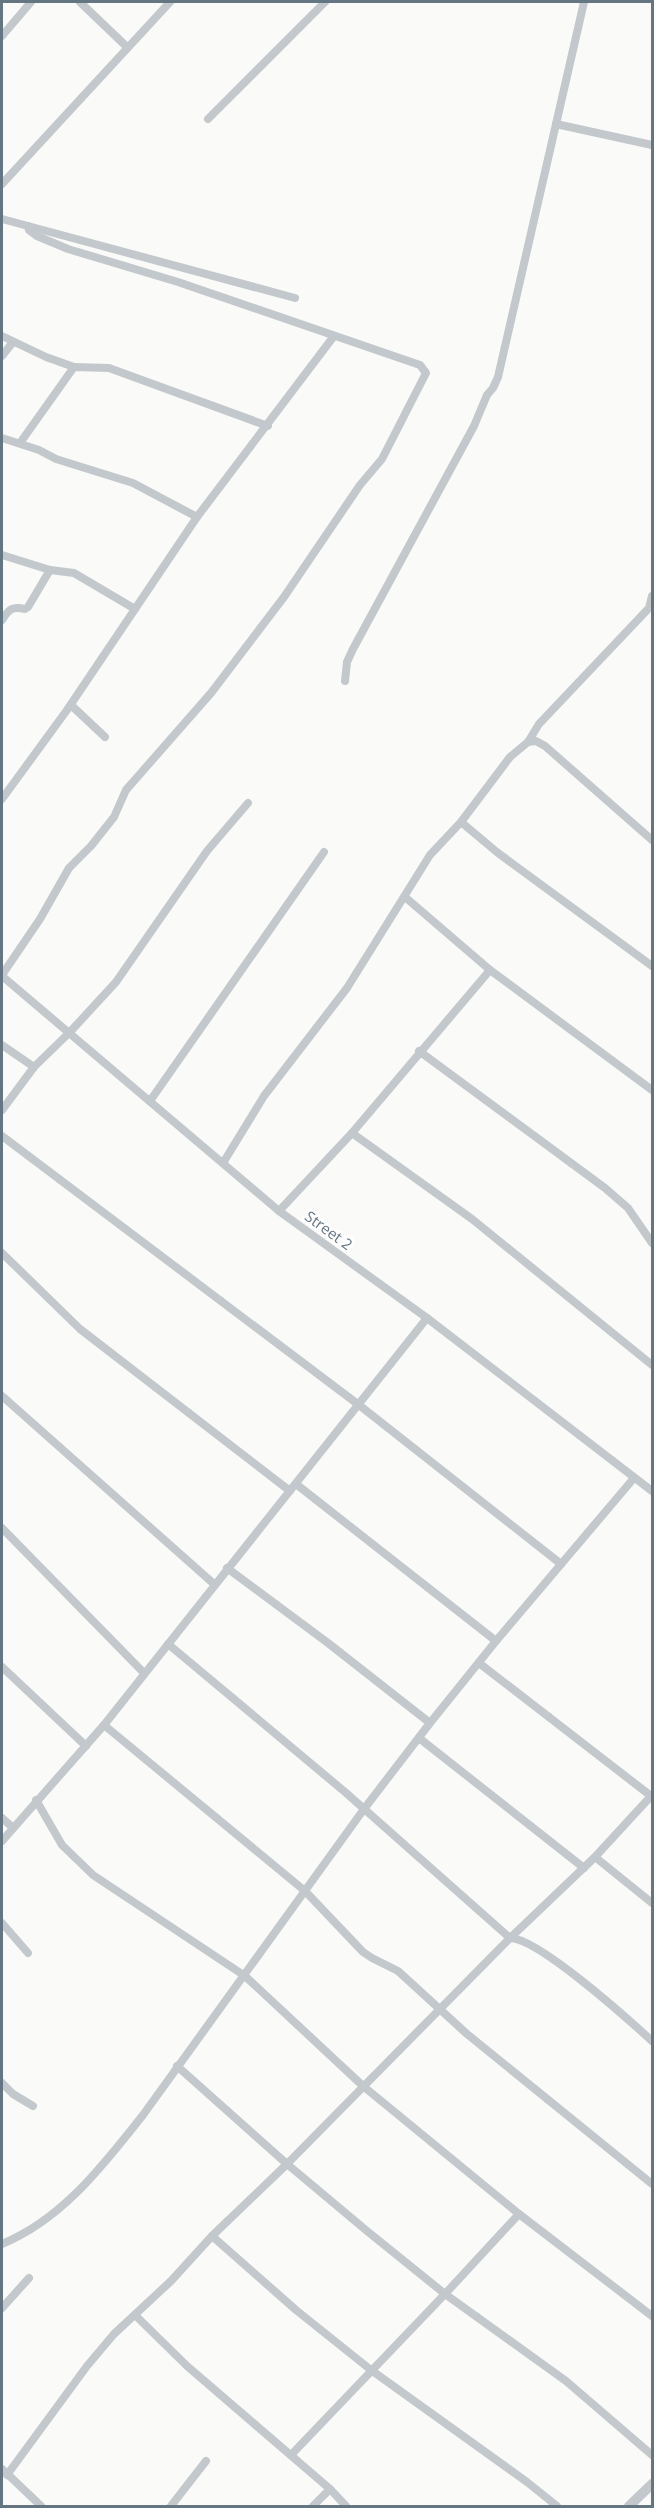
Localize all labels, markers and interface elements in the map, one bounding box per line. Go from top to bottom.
street label: Street 2 [301,1206,357,1254]

